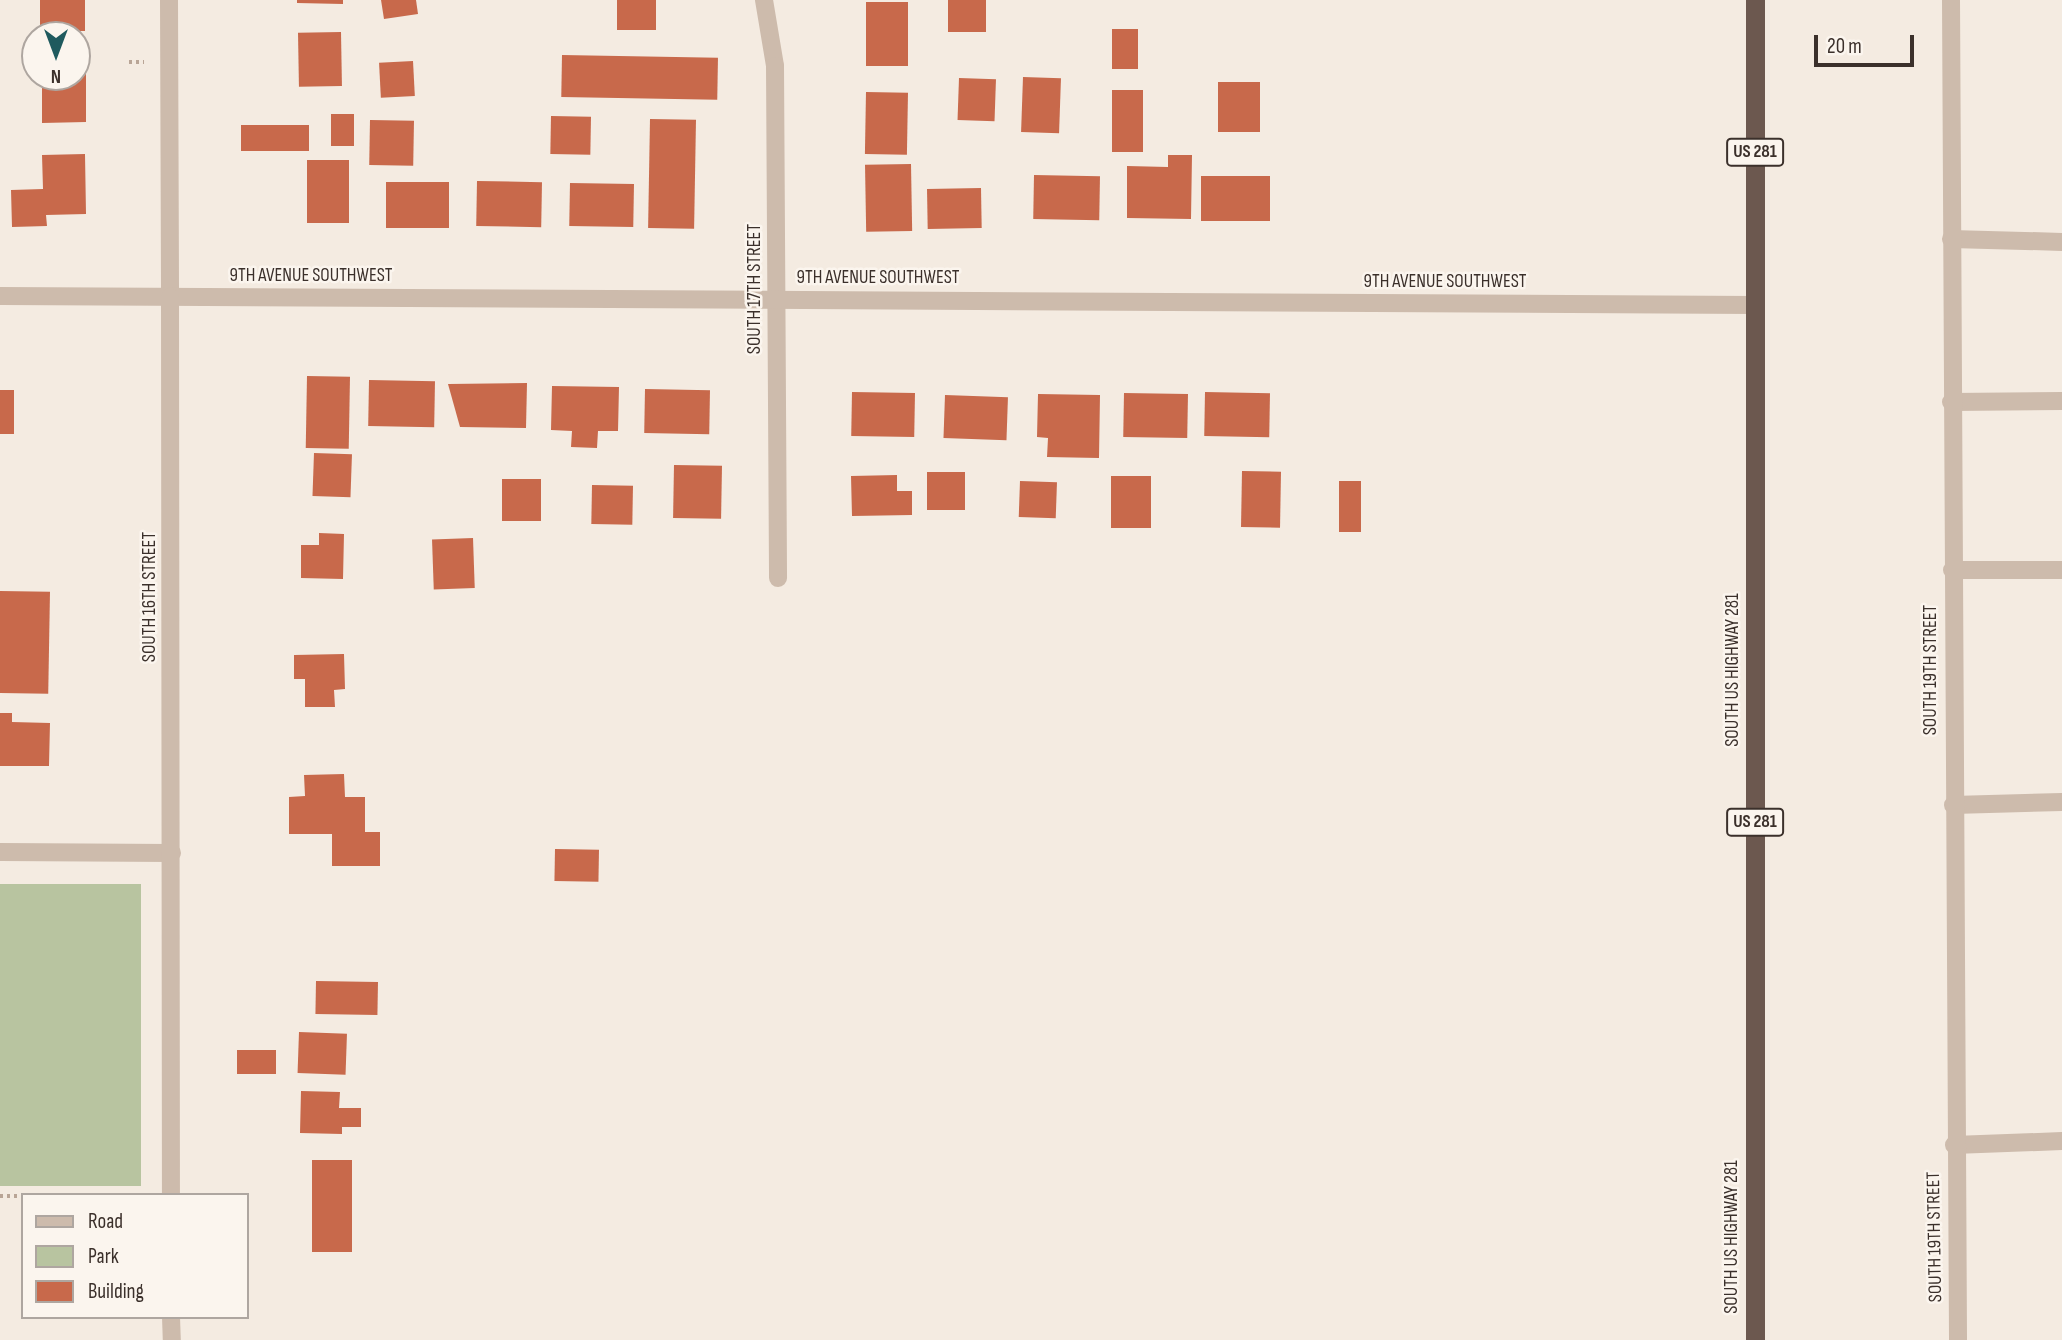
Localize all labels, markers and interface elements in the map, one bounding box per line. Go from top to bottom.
north arrow [21,21,91,91]
scale bar [1817,21,1917,65]
text: 20 m [1827,34,1862,59]
text: N [51,64,61,87]
road number: US 281 [1725,138,1785,167]
street label: SOUTH 17TH STREET [744,224,766,354]
street label: 9TH AVENUE SOUTHWEST [230,265,392,287]
street label: 9TH AVENUE SOUTHWEST [797,267,959,289]
street label: 9TH AVENUE SOUTHWEST [1364,271,1526,293]
street label: SOUTH 16TH STREET [139,532,161,662]
street label: SOUTH US HIGHWAY 281 [1722,593,1744,747]
street label: SOUTH 19TH STREET [1920,605,1942,735]
road number: US 281 [1725,808,1785,836]
street label: SOUTH US HIGHWAY 281 [1721,1160,1743,1314]
street label: SOUTH 19TH STREET [1922,1172,1948,1302]
legend [21,1193,248,1319]
text: Road [88,1209,123,1234]
text: Park [88,1244,119,1269]
text: Building [88,1279,144,1304]

